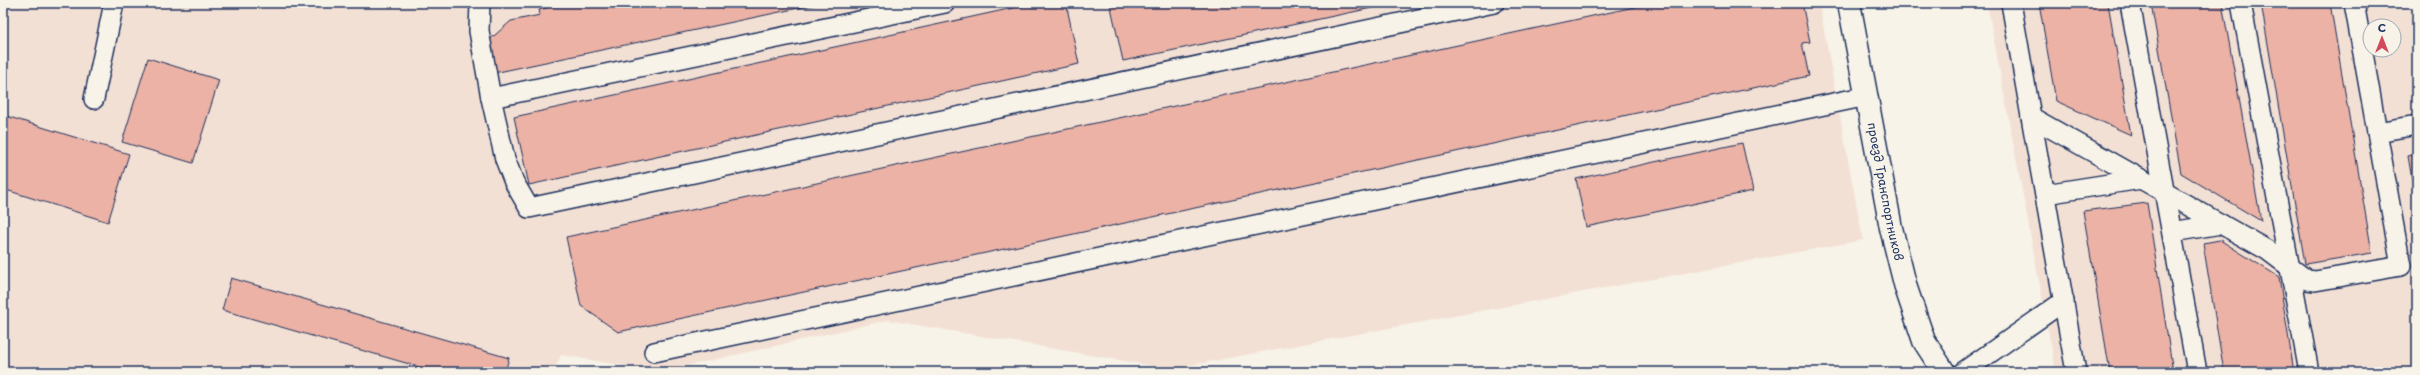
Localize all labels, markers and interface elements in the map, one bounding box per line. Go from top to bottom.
north arrow [2362,18,2402,58]
text: С [2378,19,2386,36]
street label: проезд Транспортников [1863,121,1909,262]

